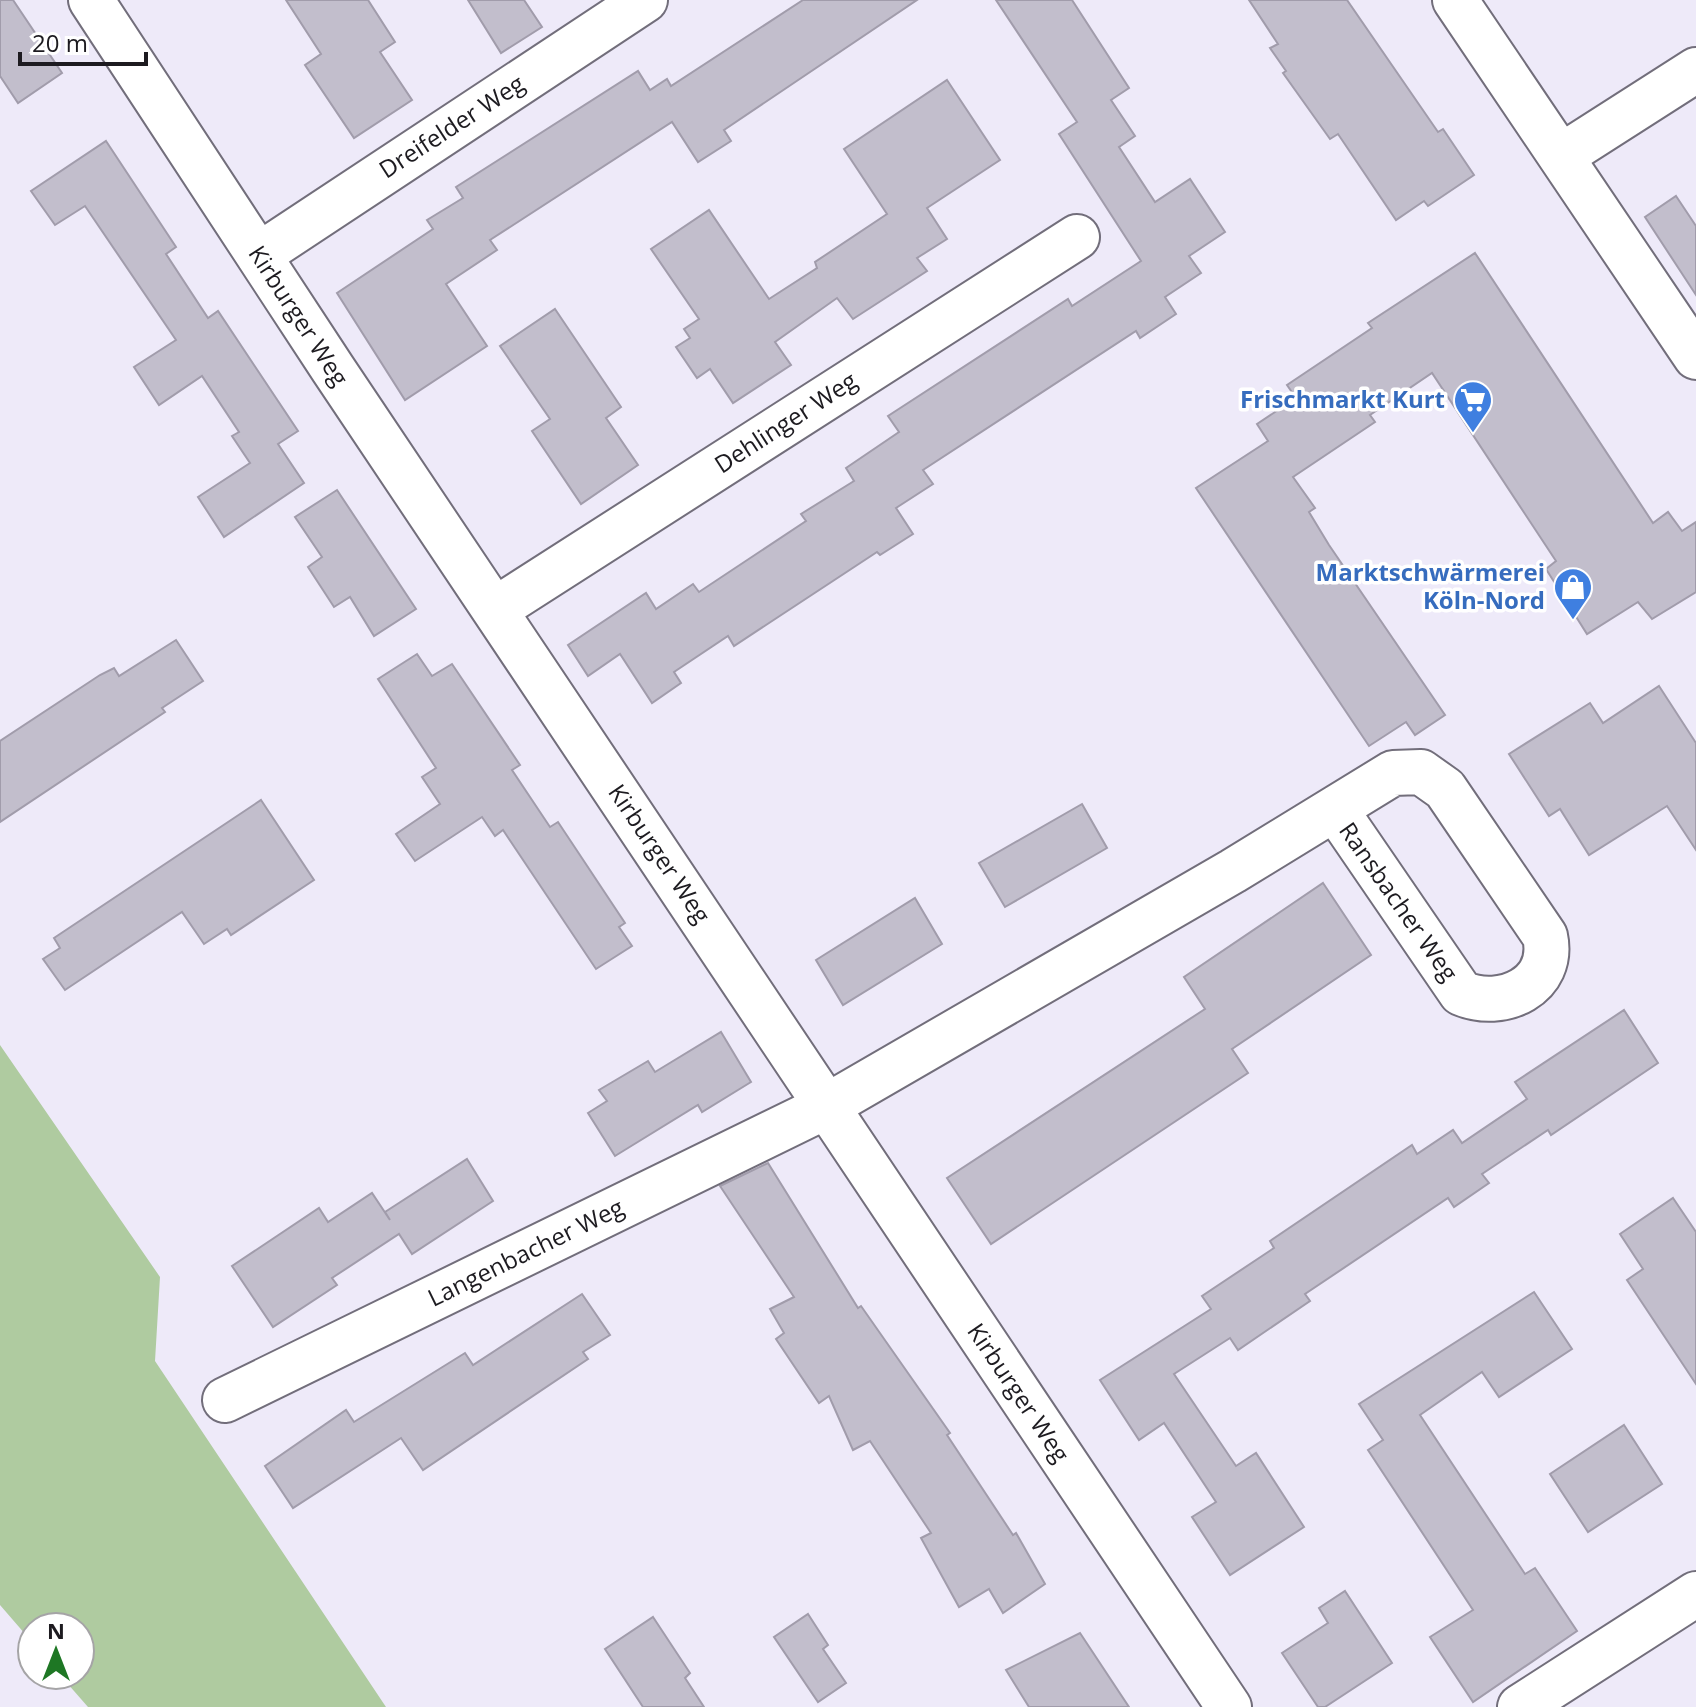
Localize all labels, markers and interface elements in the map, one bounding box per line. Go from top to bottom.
scale bar [20,16,146,66]
text: 20 m [32,26,88,59]
street label: Dreifelder Weg [372,66,530,185]
street label: Kirburger Weg [242,239,357,392]
street label: Dehlinger Weg [708,363,863,480]
supermarket icon: Frischmarkt Kurt [1452,379,1494,434]
place label: Frischmarkt Kurt [1240,382,1445,415]
place label: Marktschwärmerei Köln-Nord [1316,555,1545,616]
shop icon: Marktschwärmerei Köln-Nord [1552,566,1594,621]
street label: Kirburger Weg [602,777,719,929]
street label: Ransbacher Weg [1332,815,1466,987]
street label: Langenbacher Weg [422,1190,629,1313]
street label: Kirburger Weg [961,1316,1078,1468]
north arrow [16,1611,96,1691]
text: N [47,1615,65,1645]

